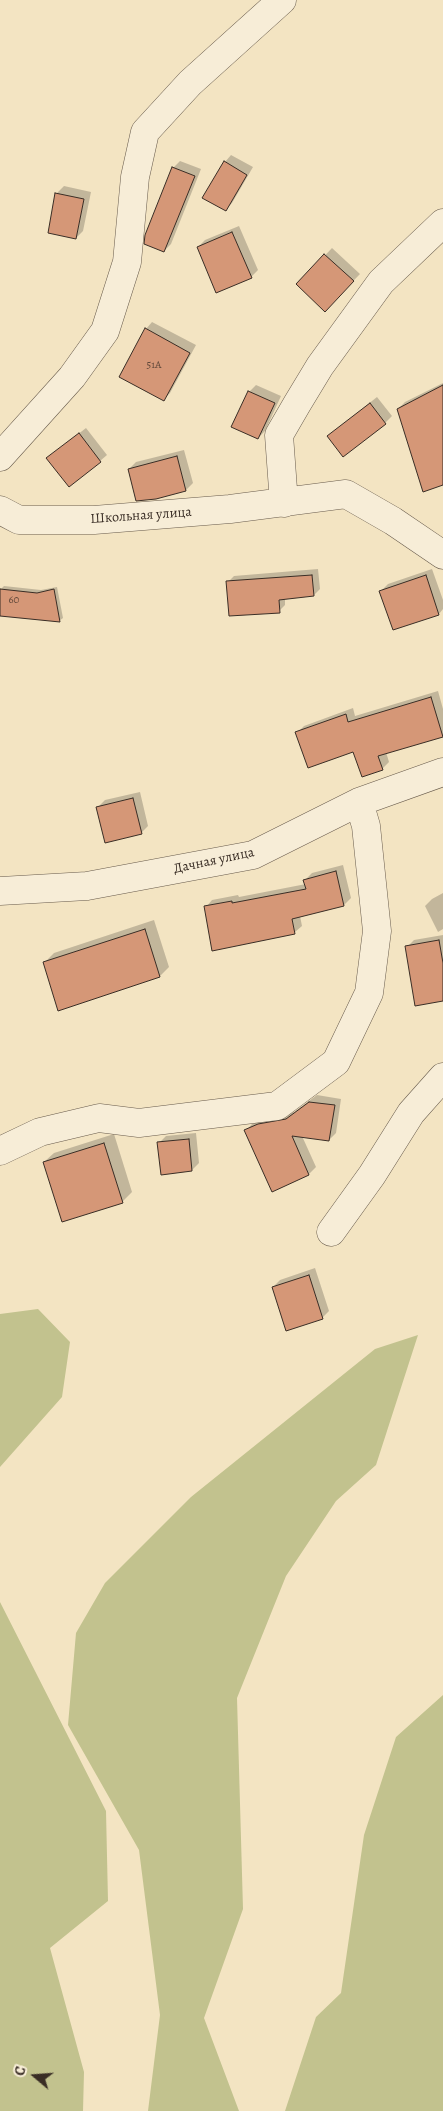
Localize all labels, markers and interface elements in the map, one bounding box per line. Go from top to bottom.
house number: 51А [147,358,161,372]
street label: Школьная улица [90,504,192,528]
house number: 60 [9,593,19,607]
street label: Дачная улица [172,844,256,878]
north arrow [10,2051,60,2101]
text: С [10,2064,31,2078]

